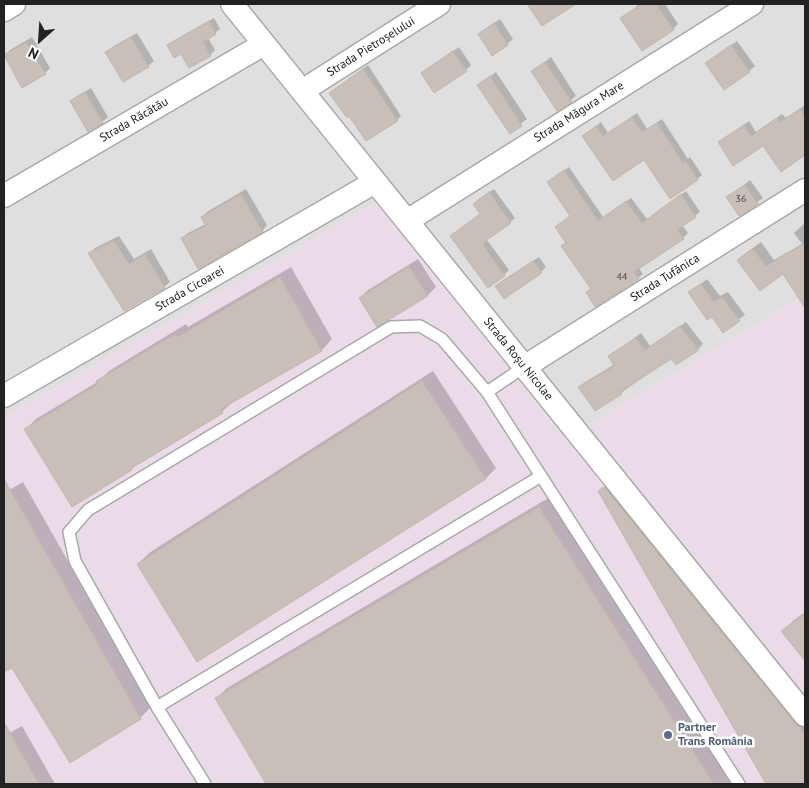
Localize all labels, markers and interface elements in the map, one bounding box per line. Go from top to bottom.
street label: Strada Pietroșelului [324,14,418,80]
north arrow [15,15,65,65]
text: N [25,43,42,64]
street label: Strada Măgura Mare [531,79,627,145]
street label: Strada Răcătău [97,95,171,145]
house number: 36 [736,193,746,205]
street label: Strada Tufănica [628,251,702,305]
street label: Strada Cicoarei [153,263,227,315]
house number: 44 [617,271,627,283]
street label: Strada Roșu Nicolae [480,315,556,403]
place label: Partner Trans România [678,721,753,749]
marker: Partner Trans România [662,729,674,741]

